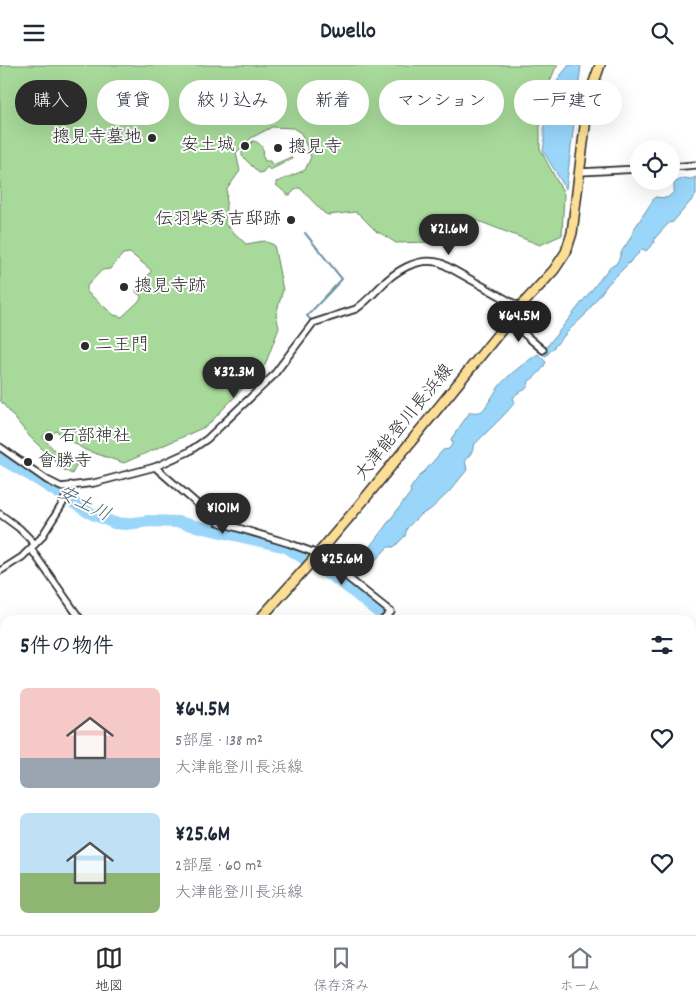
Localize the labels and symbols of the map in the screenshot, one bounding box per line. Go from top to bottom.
place label: 摠見寺墓地 [52,126,142,151]
marker: 摠見寺墓地 [146,132,158,144]
place label: 安土城 [181,134,235,159]
place label: 摠見寺 [288,136,342,161]
marker: 安土城 [239,140,251,152]
marker: 摠見寺 [272,142,284,154]
place label: 伝羽柴秀吉邸跡 [155,208,281,233]
pin: ¥21.6M [408,213,490,256]
marker: 伝羽柴秀吉邸跡 [285,214,297,226]
place label: 摠見寺跡 [134,275,206,300]
marker: 摠見寺跡 [118,281,130,293]
pin: ¥64.5M [478,301,560,343]
place label: 二王門 [95,334,149,359]
marker: 二王門 [79,340,91,352]
pin: ¥32.3M [193,357,275,399]
street label: 大津能登川長浜線 [350,359,460,487]
place label: 石部神社 [59,425,131,450]
marker: 石部神社 [43,431,55,443]
place label: 會勝寺 [38,450,92,475]
marker: 會勝寺 [22,456,34,468]
water label: 安土川 [51,480,115,530]
pin: ¥101M [188,493,258,535]
pin: ¥25.6M [301,543,383,586]

